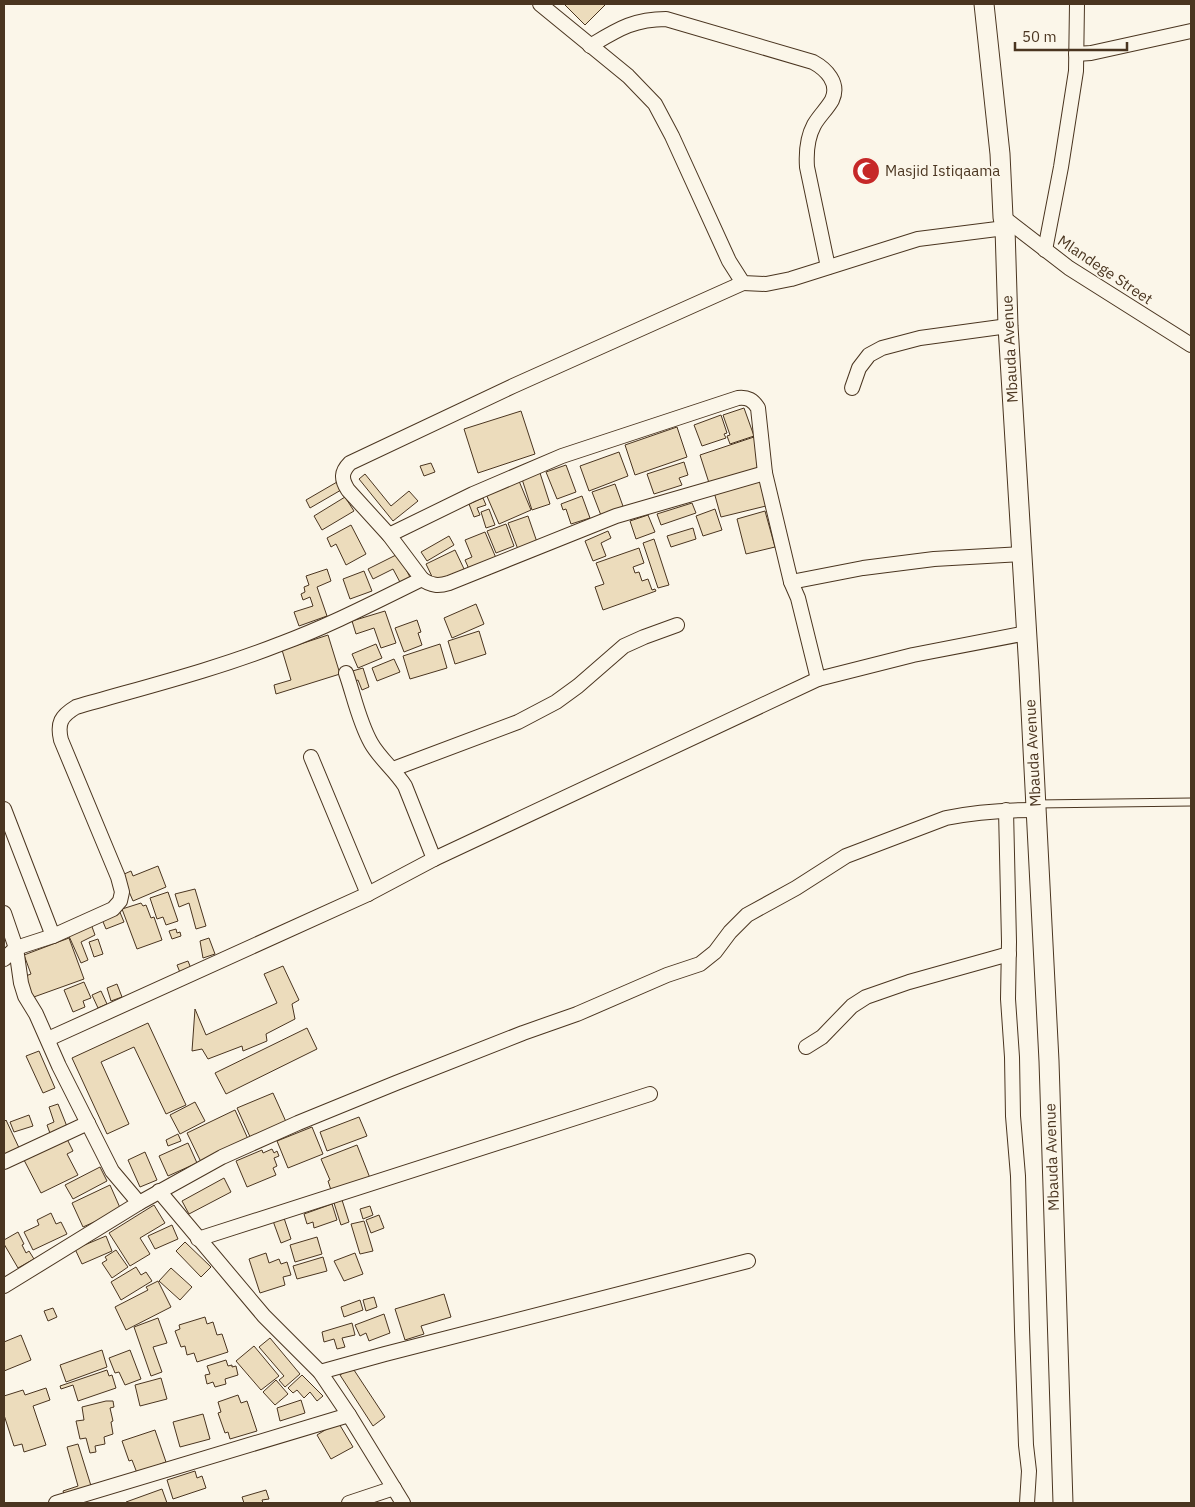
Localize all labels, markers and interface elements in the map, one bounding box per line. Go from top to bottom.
scale bar [1015,20,1128,52]
text: 50 m [1022,27,1057,46]
mosque icon: Masjid Istiqaama [851,156,881,186]
place label: Masjid Istiqaama [885,161,1000,180]
street label: Mlandege Street [1054,231,1156,308]
street label: Mbauda Avenue [997,295,1022,403]
street label: Mbauda Avenue [1020,699,1045,807]
street label: Mbauda Avenue [1040,1103,1063,1211]

